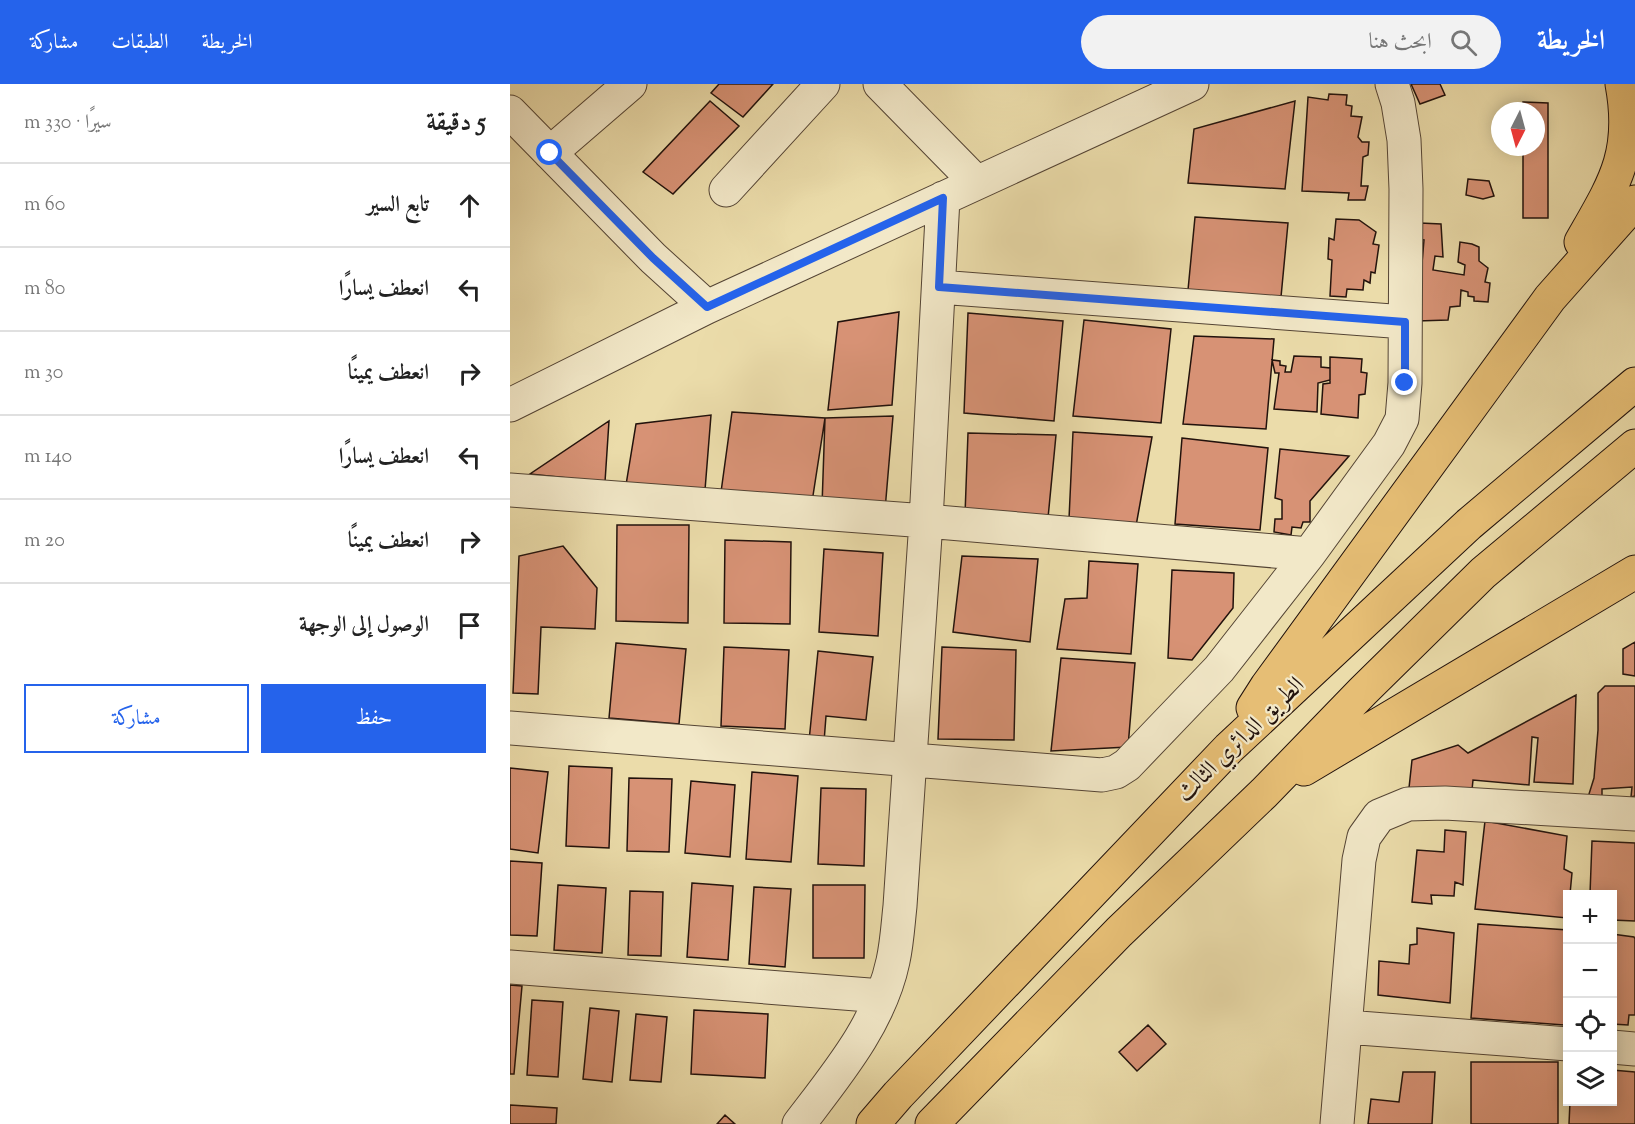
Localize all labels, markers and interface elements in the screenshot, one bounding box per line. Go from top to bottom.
search box [1081,15,1501,69]
text: الخريطة [1537,22,1605,62]
icon: search [1447,26,1480,59]
text: ابحث هنا [1369,27,1432,59]
text: مشاركة [30,28,78,58]
text: الطبقات [111,28,168,58]
text: الخريطة [201,28,253,58]
north arrow [1491,102,1545,156]
text: 5 دقيقة [426,105,486,142]
text: سيرًا · 330 m [24,109,112,138]
route start [536,139,562,165]
icon: ahead [453,189,486,222]
text: تابع السير [367,190,429,222]
text: 60 m [24,191,65,220]
icon: left [453,273,486,306]
text: انعطف يسارًا [339,274,429,306]
text: 80 m [24,275,65,304]
icon: right [453,357,486,390]
text: انعطف يمينًا [348,358,429,390]
text: 30 m [24,359,63,388]
route end [1391,369,1417,395]
icon: left [453,441,486,474]
text: انعطف يسارًا [339,442,429,474]
text: 140 m [24,443,72,472]
icon: right [453,525,486,558]
text: انعطف يمينًا [348,526,429,558]
text: 20 m [24,527,65,556]
icon: arrive [453,609,486,642]
text: الوصول إلى الوجهة [299,610,429,642]
street label: الطريق الدائري الثالث [1169,670,1313,810]
button: مشاركة [24,684,249,753]
button: حفظ [261,684,486,753]
map controls [1563,890,1617,1106]
button: + [1563,890,1617,944]
button: − [1563,944,1617,998]
button: locate [1563,998,1617,1052]
button: layers [1563,1052,1617,1106]

